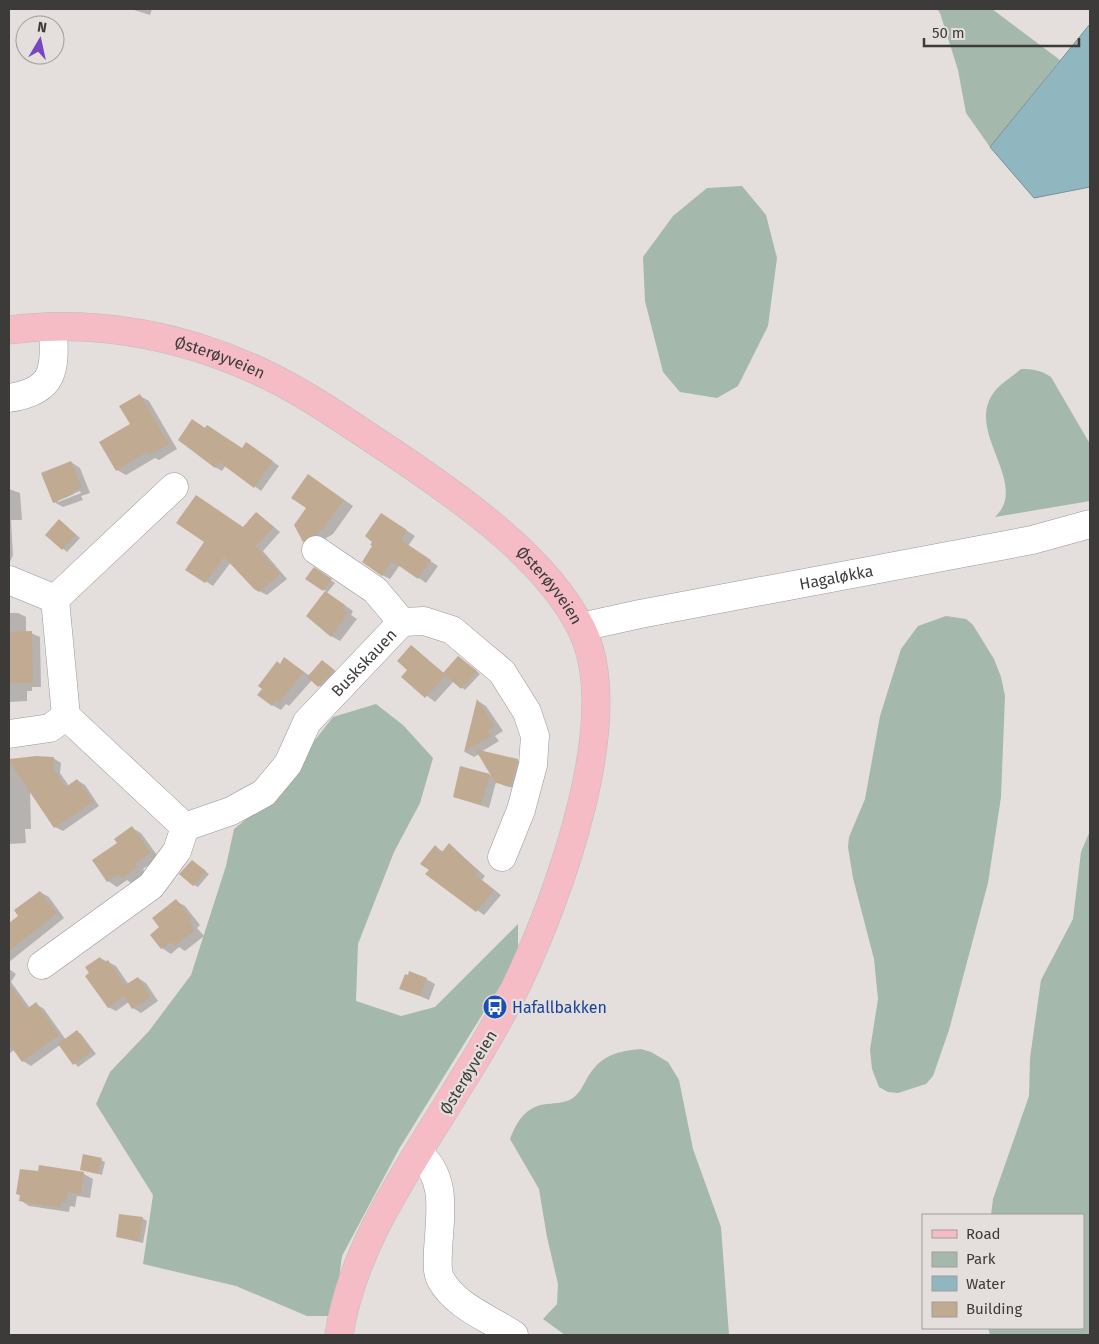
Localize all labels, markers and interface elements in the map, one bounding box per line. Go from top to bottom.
north arrow [15,15,65,65]
scale bar [924,15,1079,47]
text: N [36,19,48,37]
text: 50 m [932,24,965,42]
street label: Østerøyveien [173,332,268,383]
street label: Østerøyveien [512,543,586,628]
street label: Hagaløkka [798,561,875,594]
street label: Buskskauen [327,625,401,701]
bus stop icon: Hafallbakken [482,994,508,1020]
place label: Hafallbakken [512,998,607,1017]
street label: Østerøyveien [436,1027,501,1118]
legend [922,1214,1084,1329]
text: Road [966,1225,1001,1243]
text: Park [966,1250,996,1268]
text: Water [966,1275,1005,1293]
text: Building [966,1300,1022,1318]

